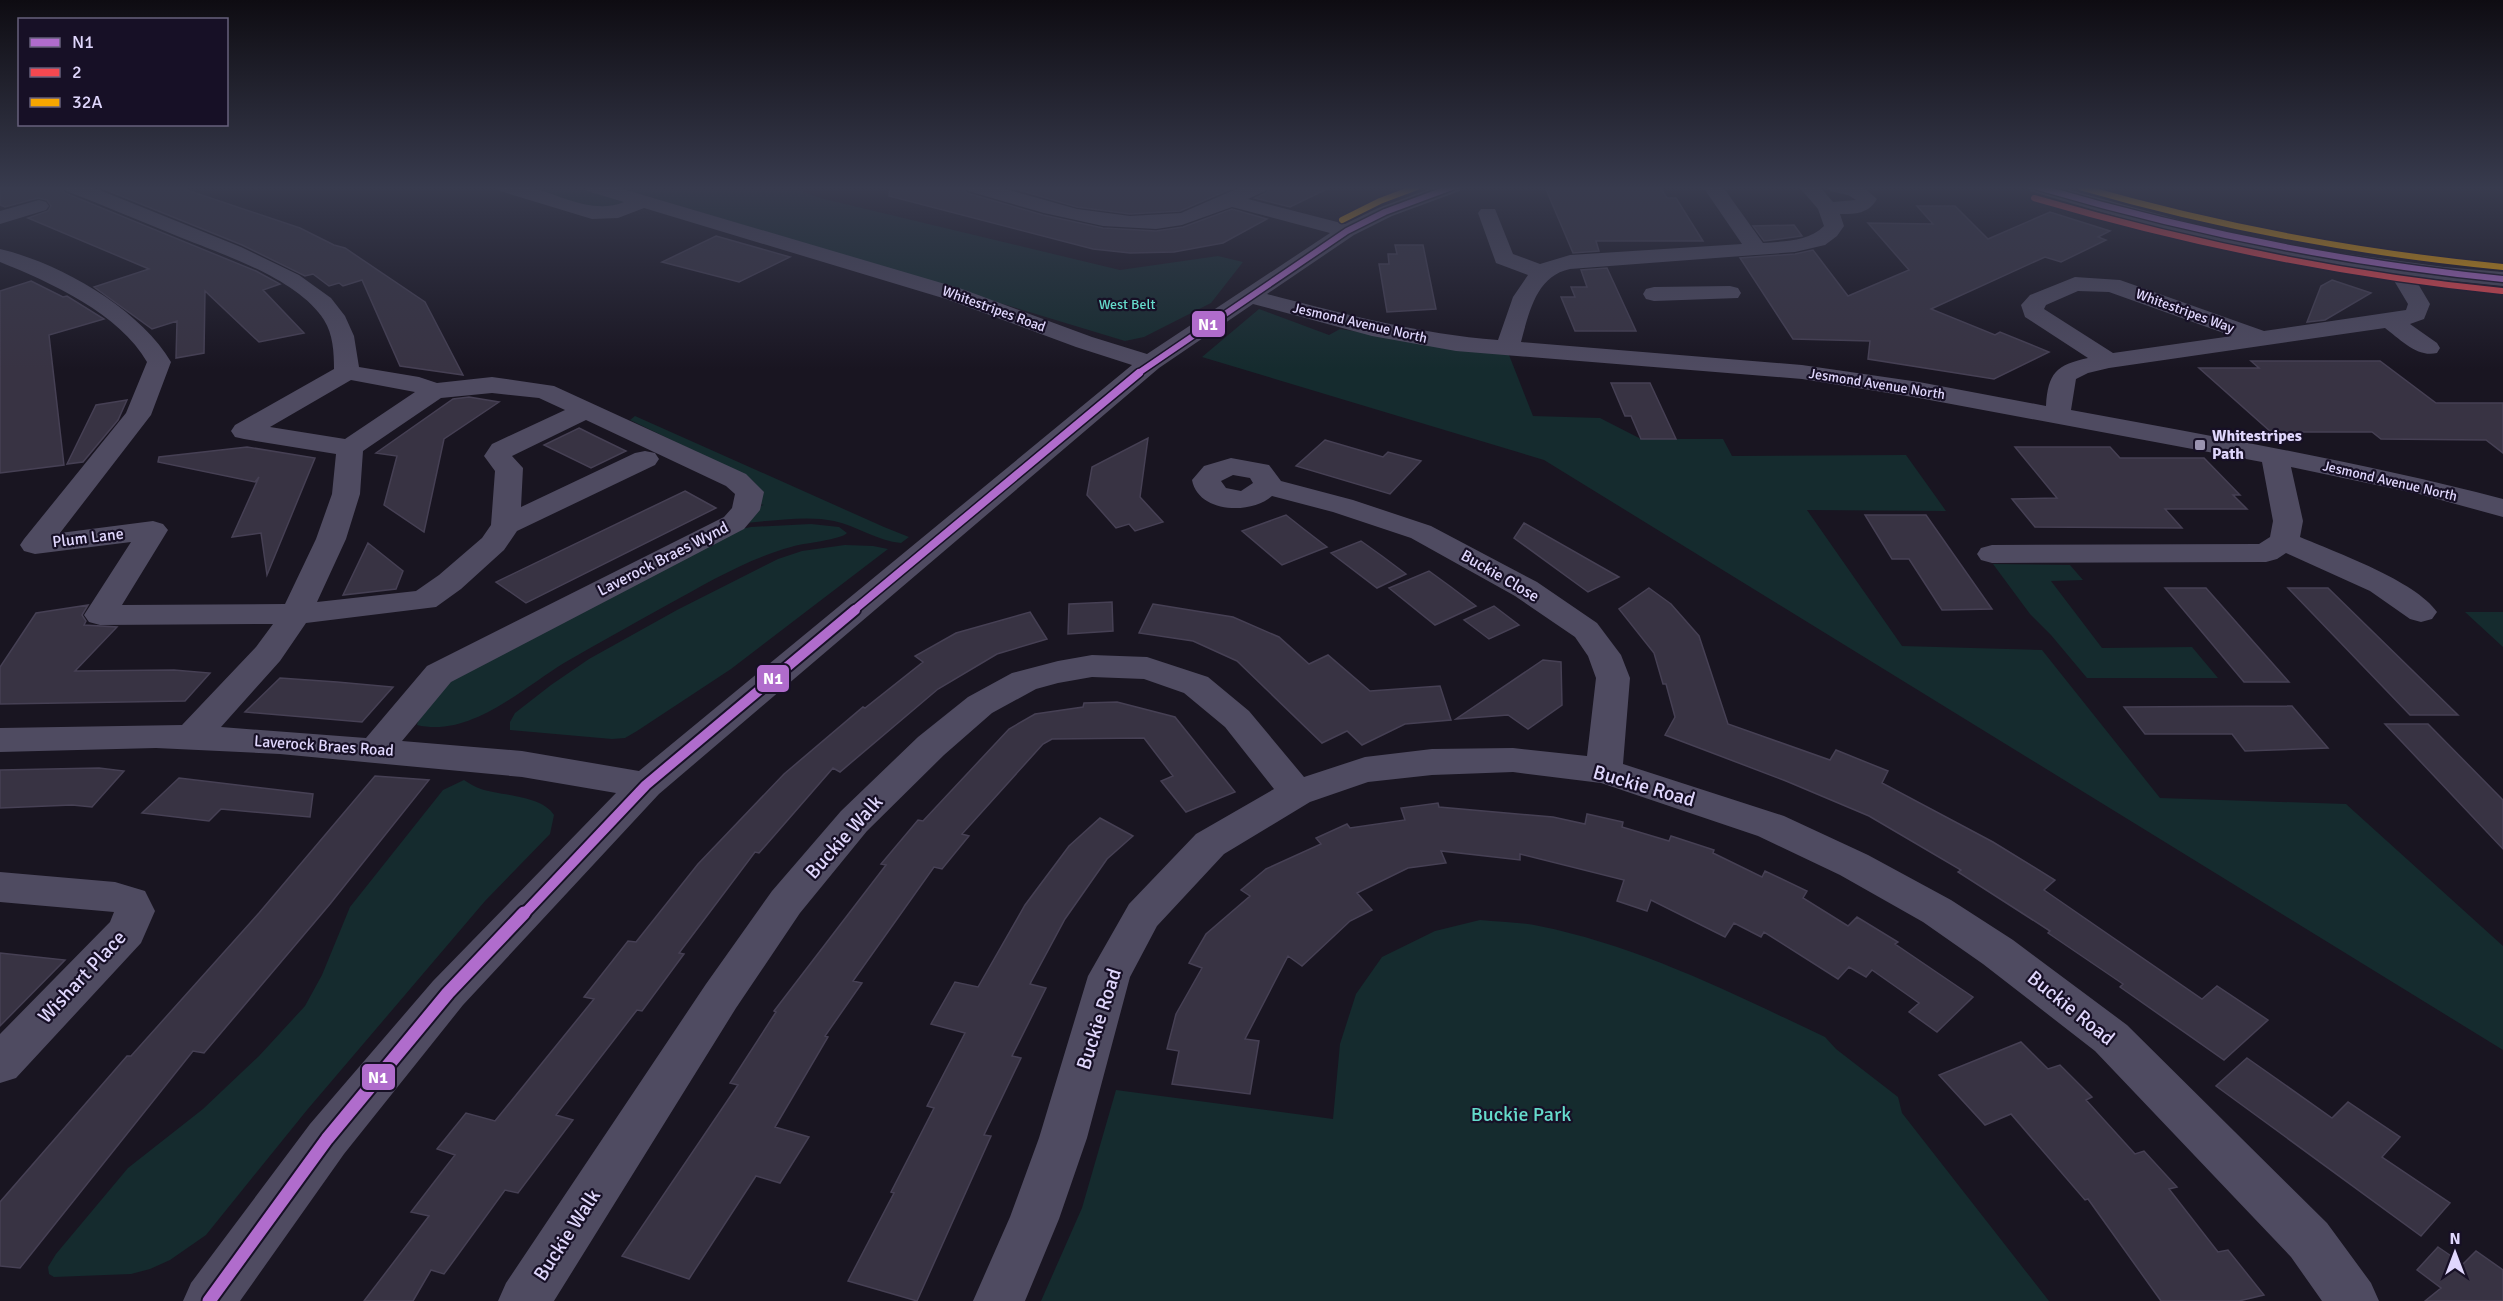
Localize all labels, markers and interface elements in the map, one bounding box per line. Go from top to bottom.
legend [18,18,228,126]
text: N1 [72,31,94,53]
text: 2 [72,61,82,83]
text: 32A [72,91,102,113]
street label: Whitestripes Road [940,282,1048,336]
street label: Whitestripes Way [2133,285,2237,337]
park label: West Belt [1099,296,1155,313]
street label: Jesmond Avenue North [1291,299,1429,347]
line badge: N1 [1191,310,1226,338]
text: N1 [1198,315,1218,335]
street label: Jesmond Avenue North [1808,365,1946,403]
place label: Whitestripes Path [2212,426,2302,464]
marker: Whitestripes Path [2193,438,2207,452]
street label: Jesmond Avenue North [2321,457,2459,505]
street label: Laverock Braes Wynd [594,517,732,601]
street label: Plum Lane [51,524,125,552]
street label: Buckie Close [1457,546,1543,606]
line badge: N1 [756,664,790,693]
text: N1 [763,669,783,689]
street label: Laverock Braes Road [253,731,395,761]
street label: Buckie Road [1590,760,1698,812]
street label: Buckie Walk [800,790,888,884]
street label: Wishart Place [33,925,131,1029]
street label: Buckie Road [1071,965,1127,1073]
street label: Buckie Road [2022,965,2120,1051]
line badge: N1 [361,1063,396,1091]
text: N1 [368,1068,388,1088]
park label: Buckie Park [1471,1102,1571,1127]
street label: Buckie Walk [528,1184,606,1286]
north arrow [2425,1223,2485,1283]
text: N [2449,1229,2461,1249]

